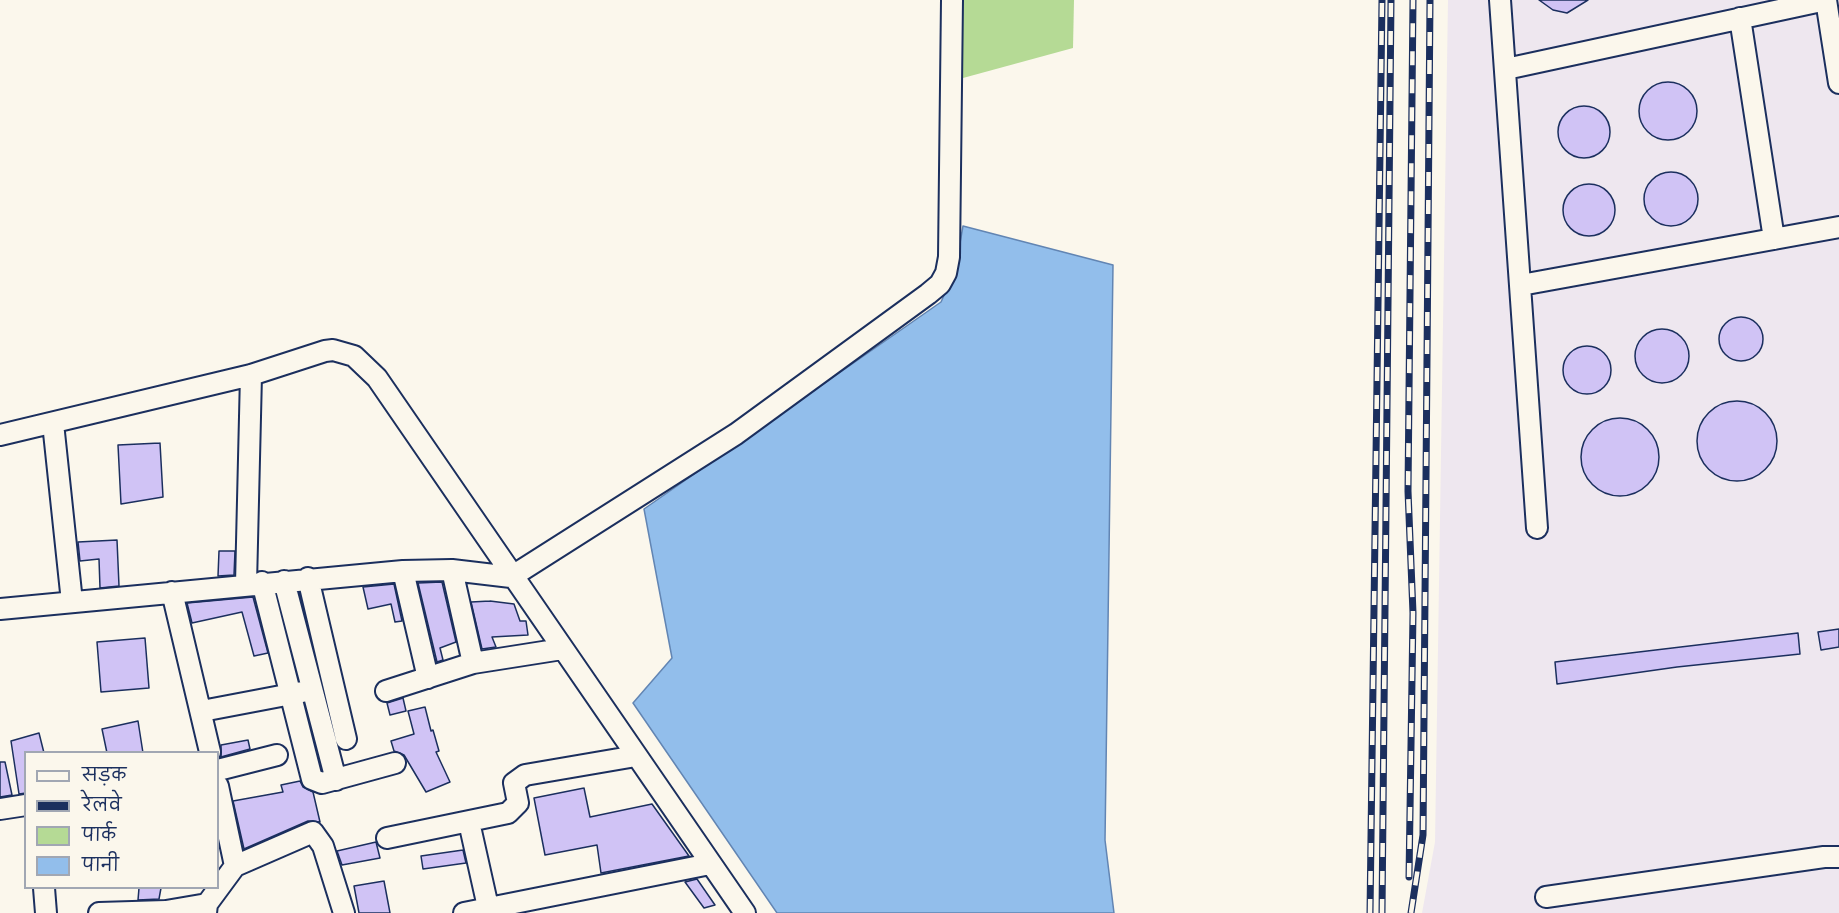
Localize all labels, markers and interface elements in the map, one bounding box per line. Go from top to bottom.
legend [24,751,219,889]
text: सड़क [82,763,126,788]
text: रेलवे [82,793,122,818]
text: पार्क [82,823,116,848]
text: पानी [82,853,119,878]

